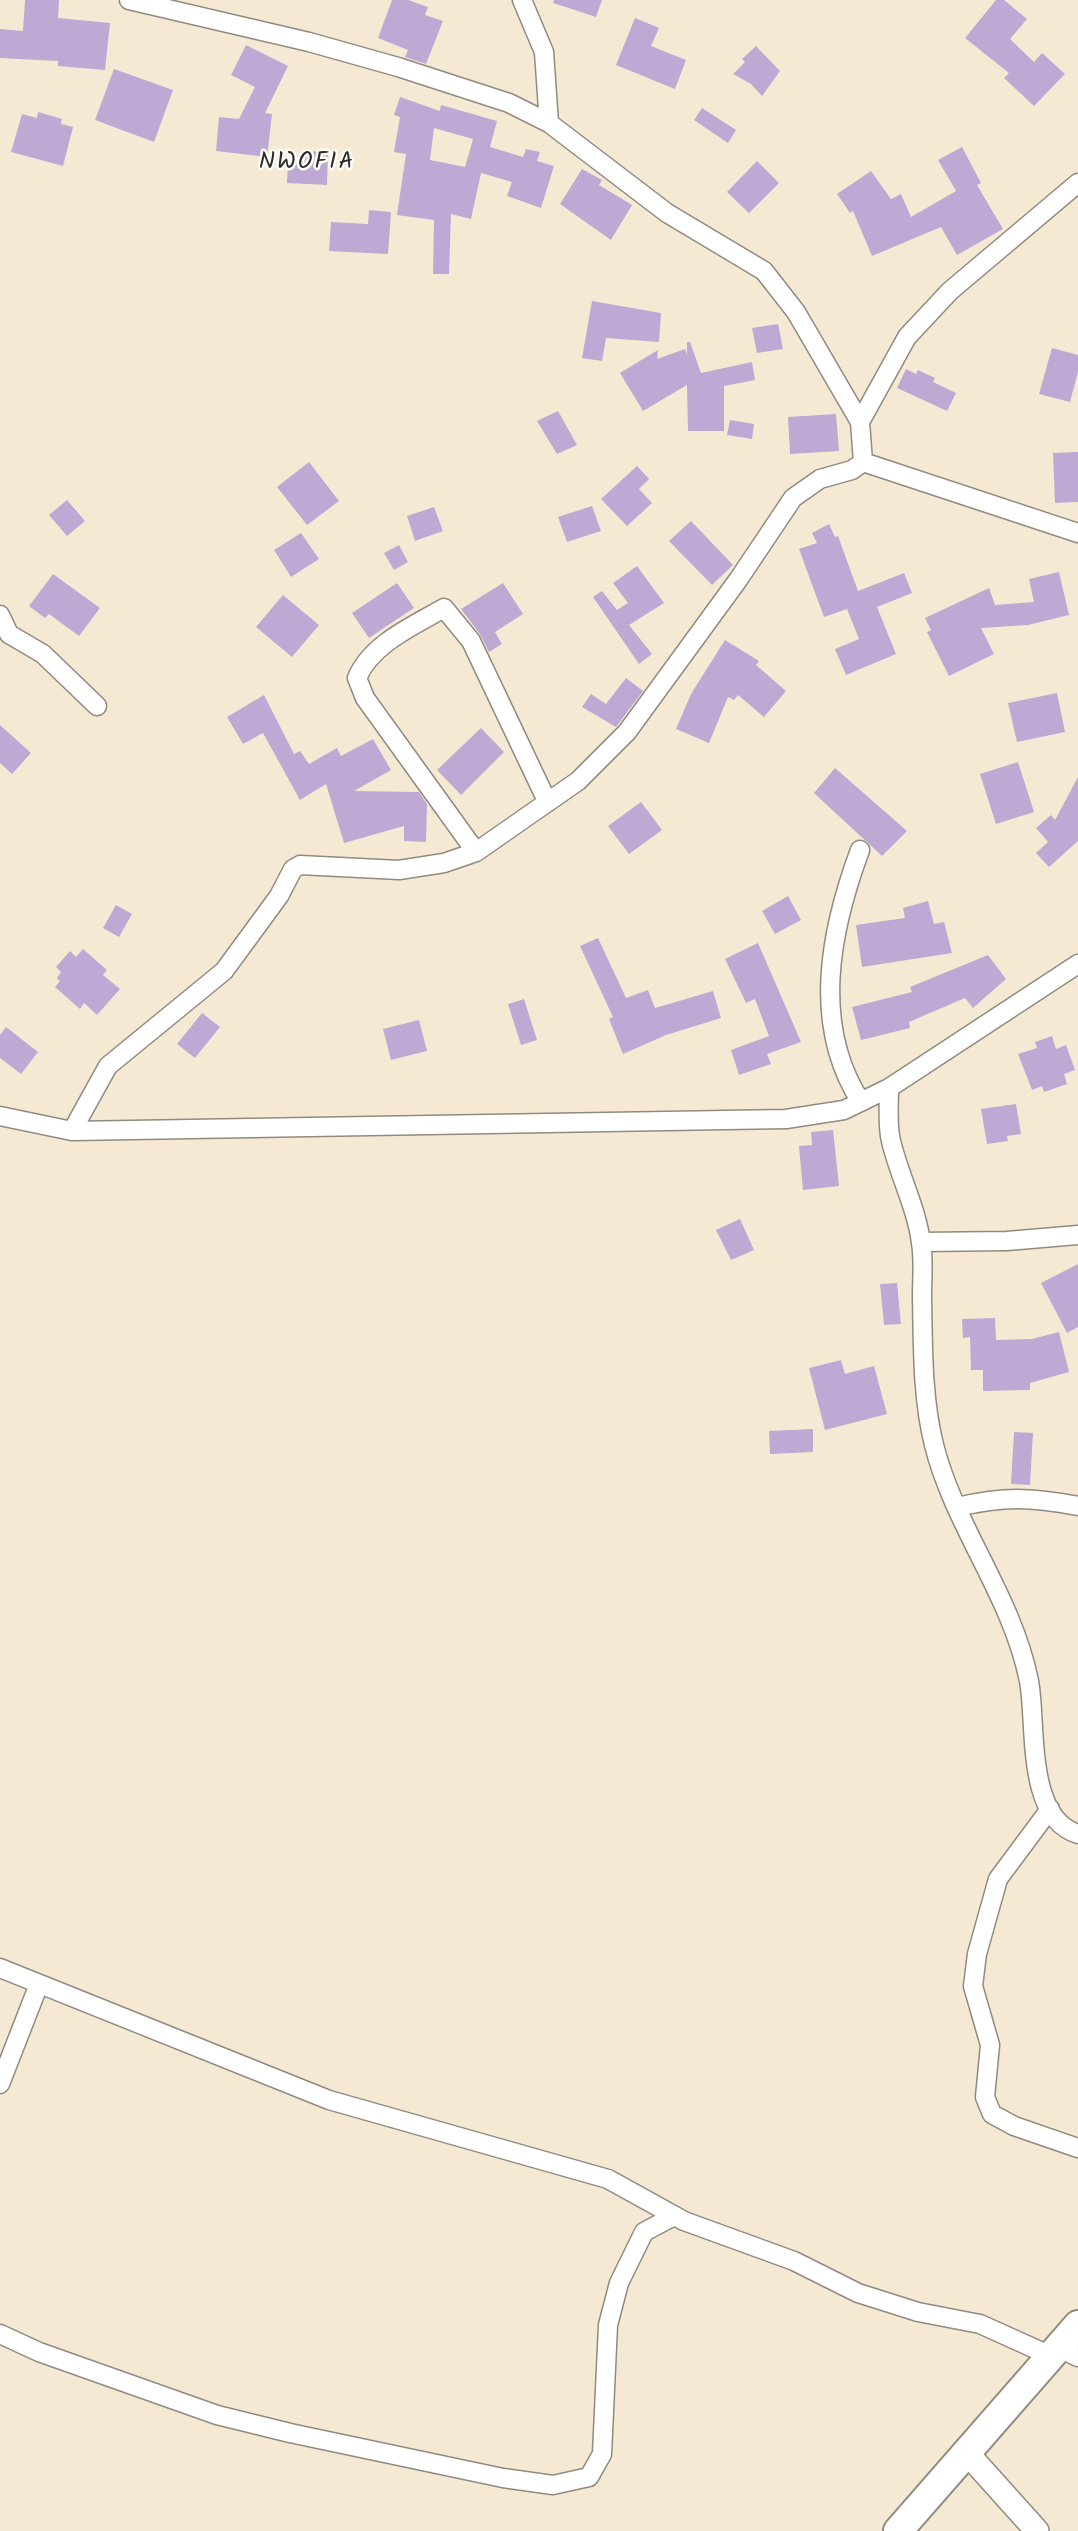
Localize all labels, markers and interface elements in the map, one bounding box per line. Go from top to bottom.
district label: NWOFIA [260,150,354,178]

